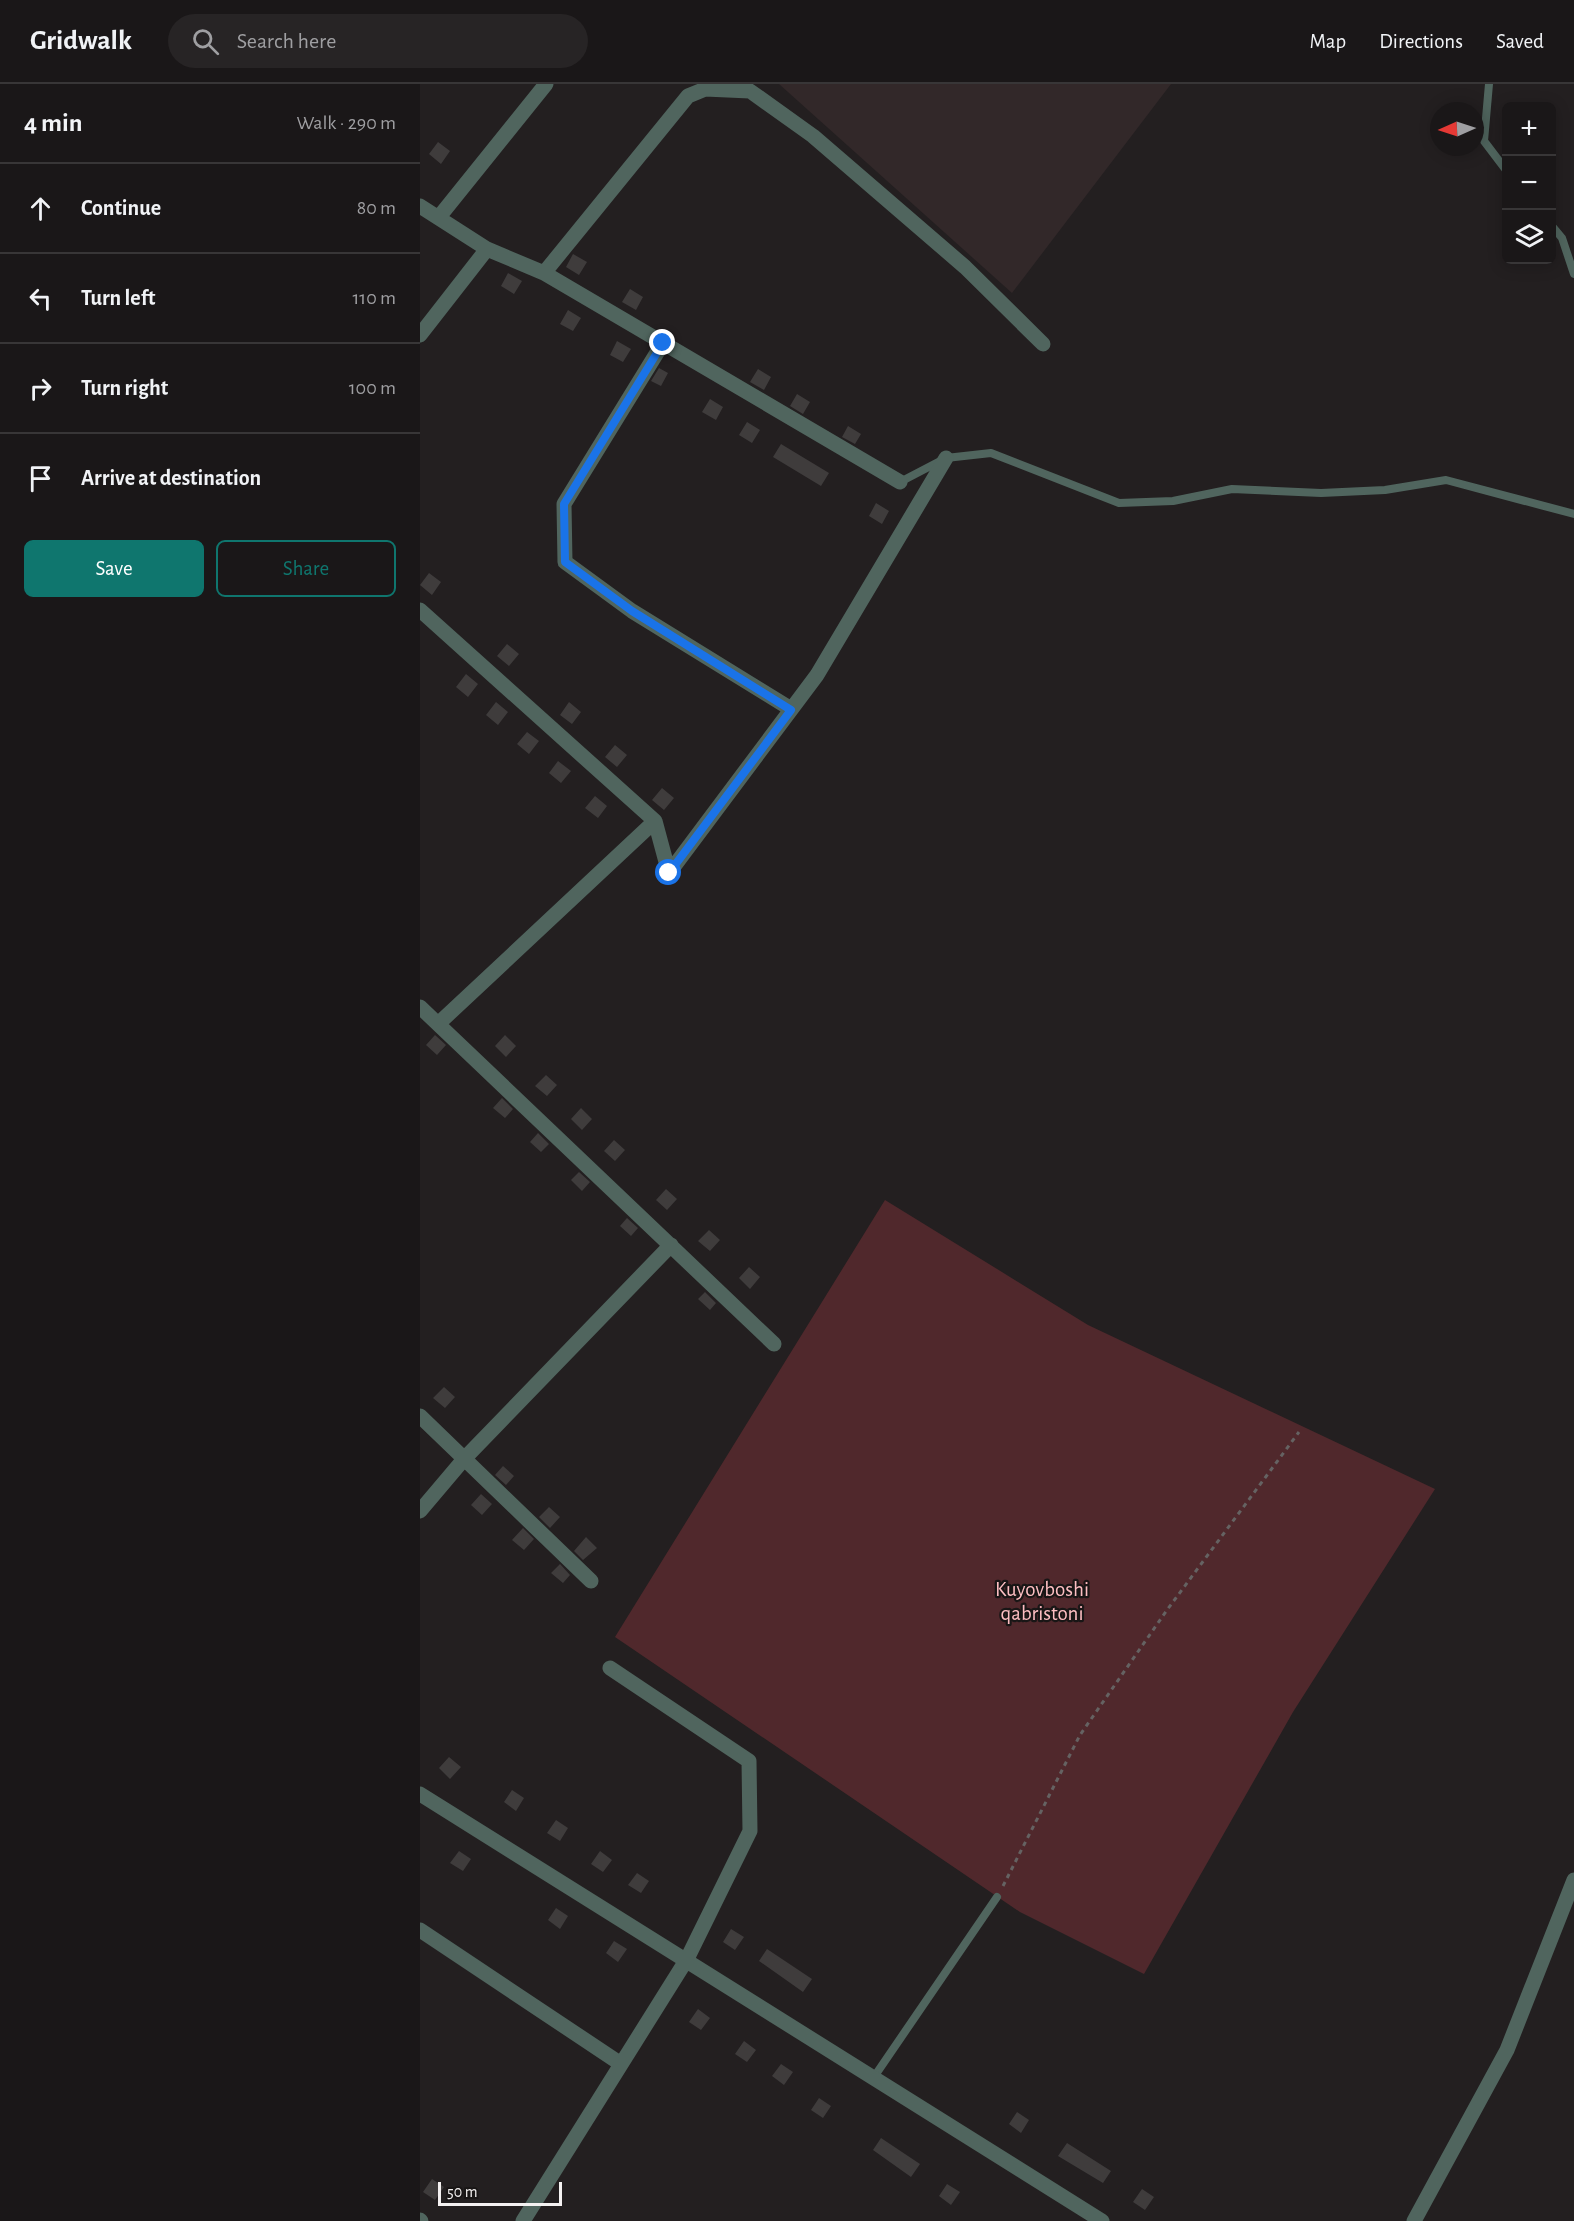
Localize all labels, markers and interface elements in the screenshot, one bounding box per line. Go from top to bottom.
search box [168,14,588,68]
icon: search [189,25,222,58]
text: Gridwalk [30,27,132,55]
text: Search here [237,30,336,52]
text: Map [1310,31,1346,52]
text: Directions [1379,31,1463,52]
text: Saved [1496,31,1544,52]
north arrow [1430,102,1484,156]
map controls [1502,102,1556,264]
button: + [1502,102,1556,156]
text: 4 min [24,110,83,136]
text: Walk · 290 m [296,113,396,133]
button: − [1502,156,1556,210]
icon: ahead [24,192,57,225]
text: Continue [81,197,161,219]
text: 80 m [357,198,396,218]
button: layers [1502,210,1556,264]
icon: left [24,282,57,315]
text: Turn left [81,287,155,309]
text: 110 m [352,288,396,308]
route end [649,329,675,355]
icon: right [24,372,57,405]
text: Turn right [81,377,168,399]
text: 100 m [349,378,396,398]
icon: arrive [24,462,57,495]
text: Arrive at destination [81,467,261,489]
button: Save [24,540,204,597]
button: Share [216,540,396,597]
route start [655,859,681,885]
park label: Kuyovboshi qabristoni [995,1579,1089,1624]
scale bar [438,2179,562,2206]
text: 50 m [447,2184,478,2200]

